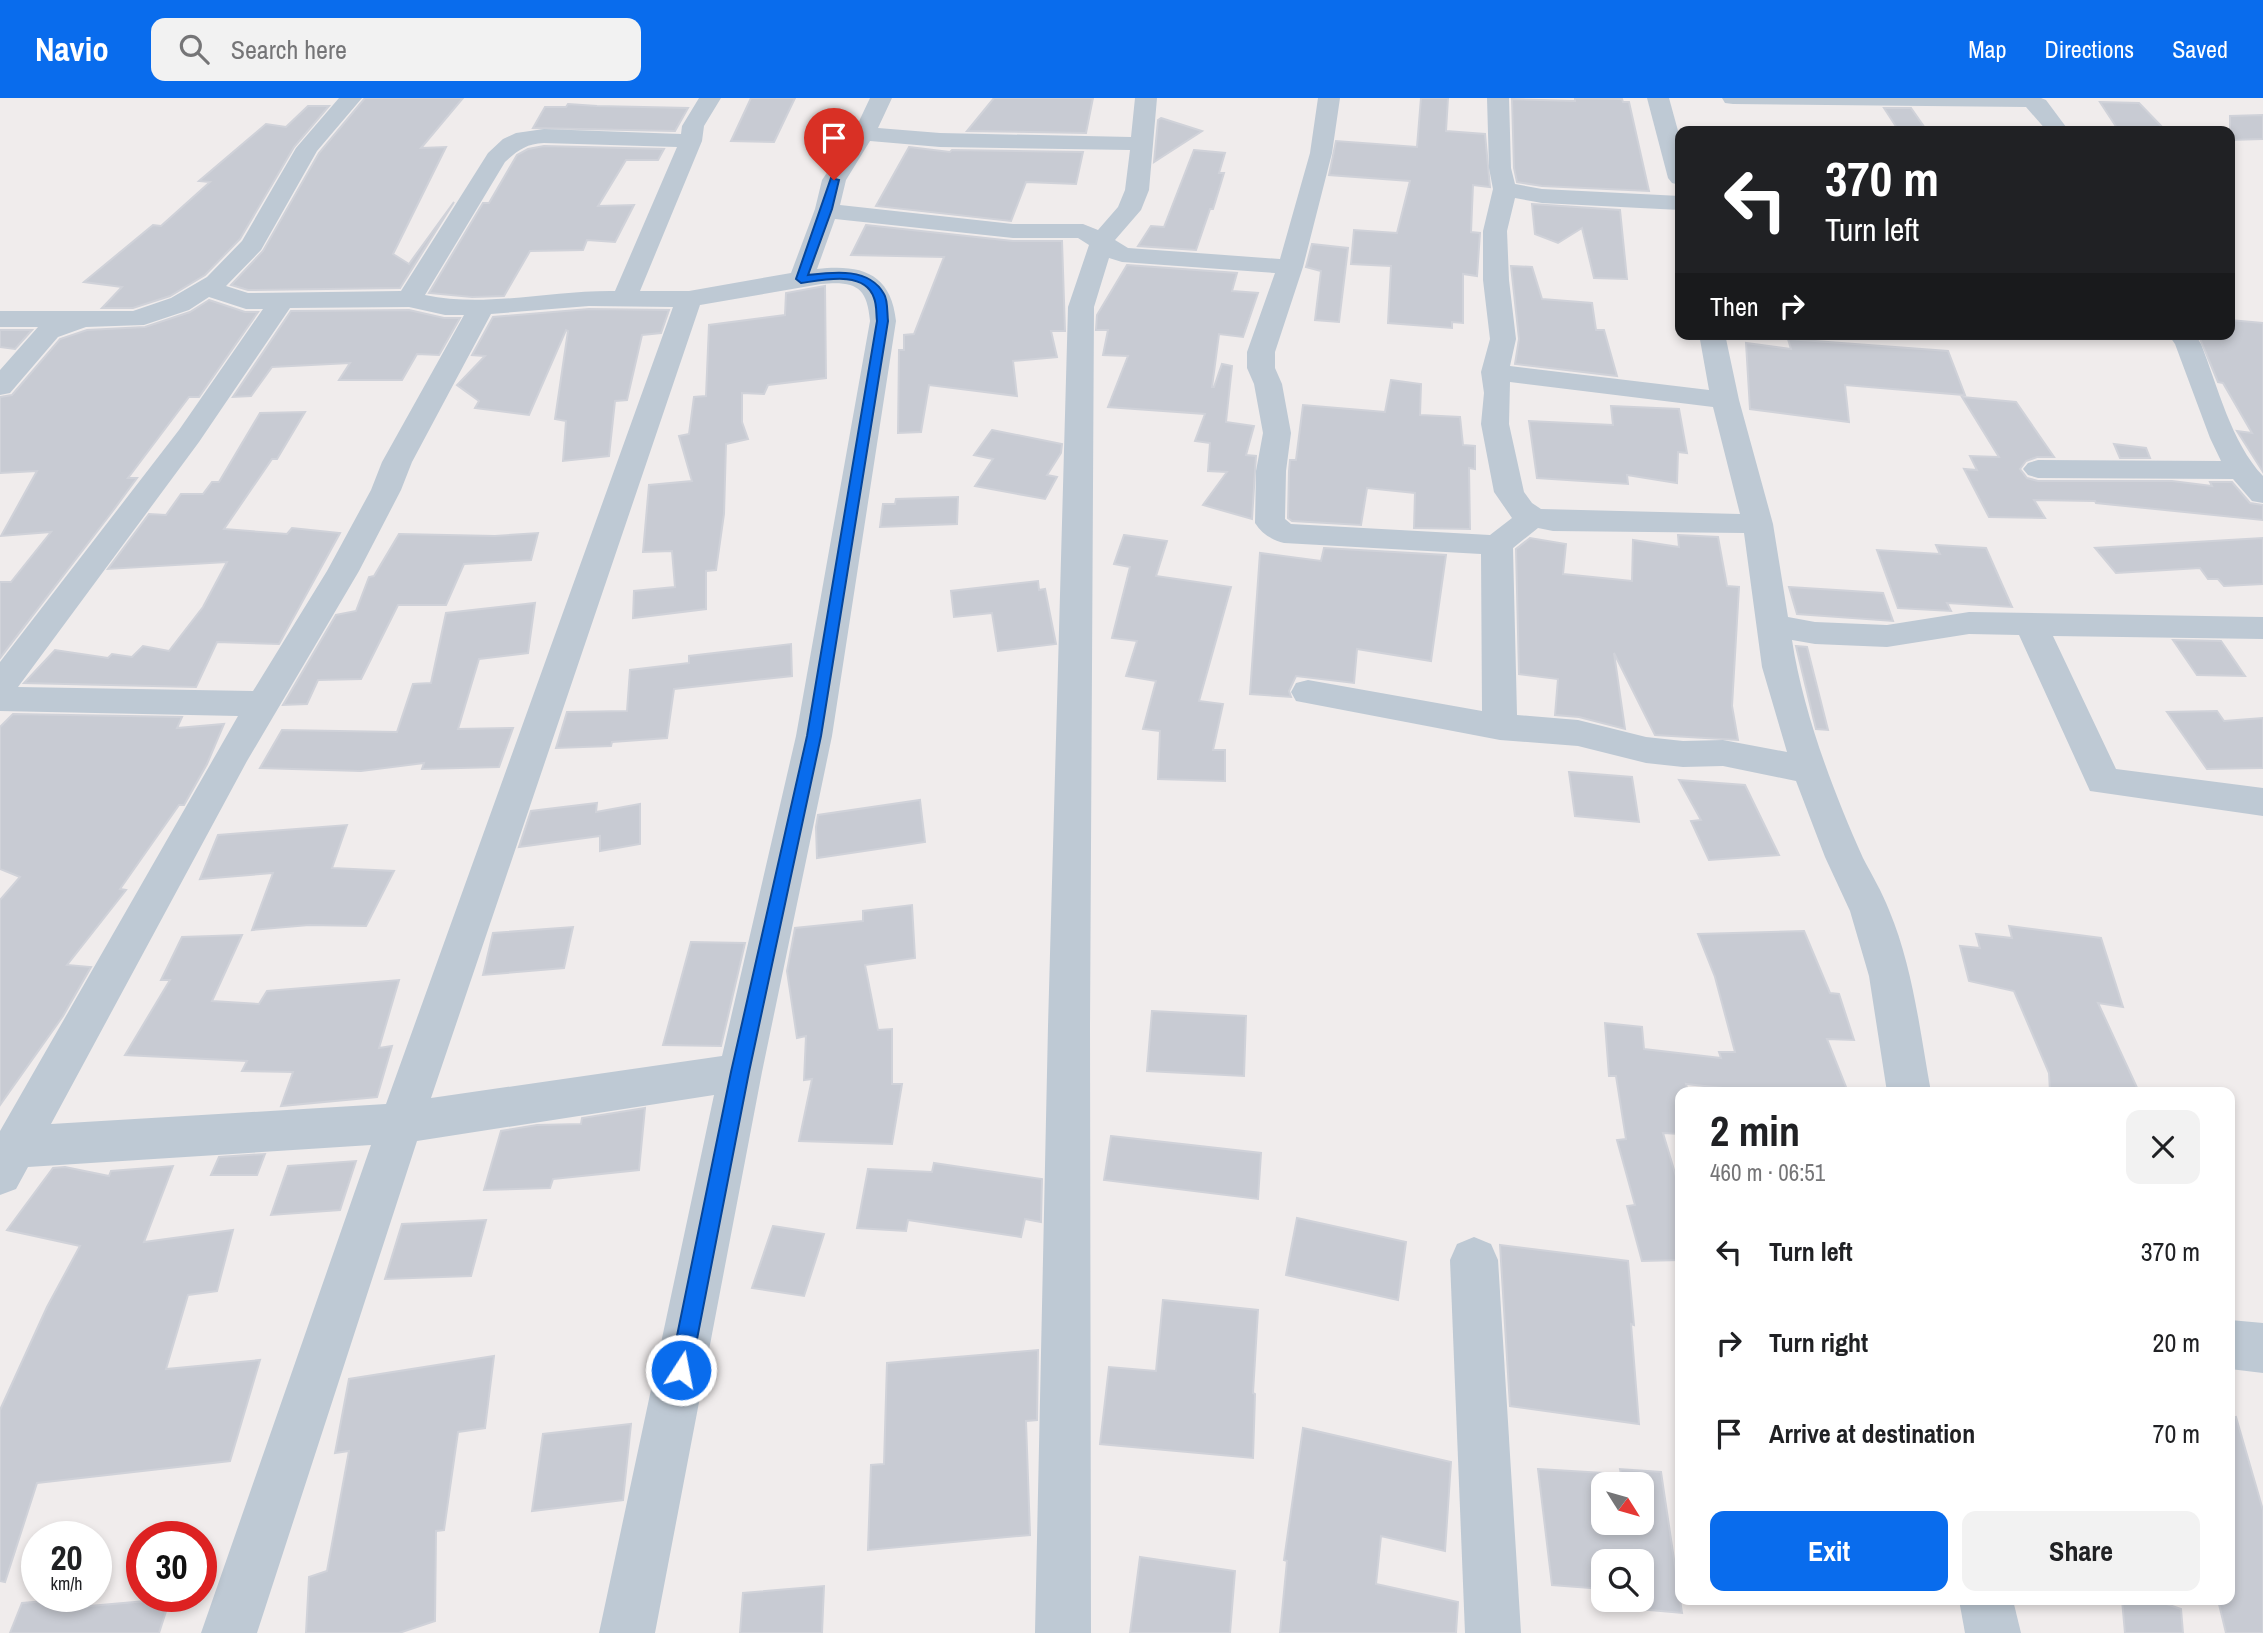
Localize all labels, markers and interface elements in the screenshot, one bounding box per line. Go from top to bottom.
search box [151,18,641,81]
text: Navio [35,27,109,71]
icon: search [175,30,213,68]
text: Search here [231,32,347,67]
text: Map [1968,33,2006,65]
text: Directions [2044,33,2134,65]
text: Saved [2172,33,2228,65]
pin [804,108,864,180]
icon: arrive [815,119,853,157]
text: 370 m [1825,145,1939,211]
icon: left [1710,154,1801,245]
text: Turn left [1825,208,1919,251]
icon: right [1773,287,1811,325]
text: Then [1710,289,1759,324]
text: 2 min [1710,1103,1800,1159]
button: close [2126,1110,2200,1184]
text: 460 m · 06:51 [1710,1157,1825,1188]
icon: left [1710,1233,1748,1271]
text: Turn left [1769,1234,1853,1269]
text: 370 m [2141,1234,2200,1269]
icon: right [1710,1324,1748,1362]
text: Turn right [1769,1325,1868,1360]
text: 20 m [2153,1325,2200,1360]
position arrow [644,1333,718,1407]
icon: arrive [1710,1415,1748,1453]
text: Arrive at destination [1769,1416,1975,1451]
text: 70 m [2153,1416,2200,1451]
north arrow [1591,1472,1654,1535]
map controls [1591,1472,1654,1612]
button: Exit [1710,1511,1948,1591]
button: Share [1962,1511,2200,1591]
speed limit sign: 30 [126,1521,217,1612]
text: 20 [51,1534,82,1581]
button: search [1591,1549,1654,1612]
text: km/h [51,1571,83,1596]

